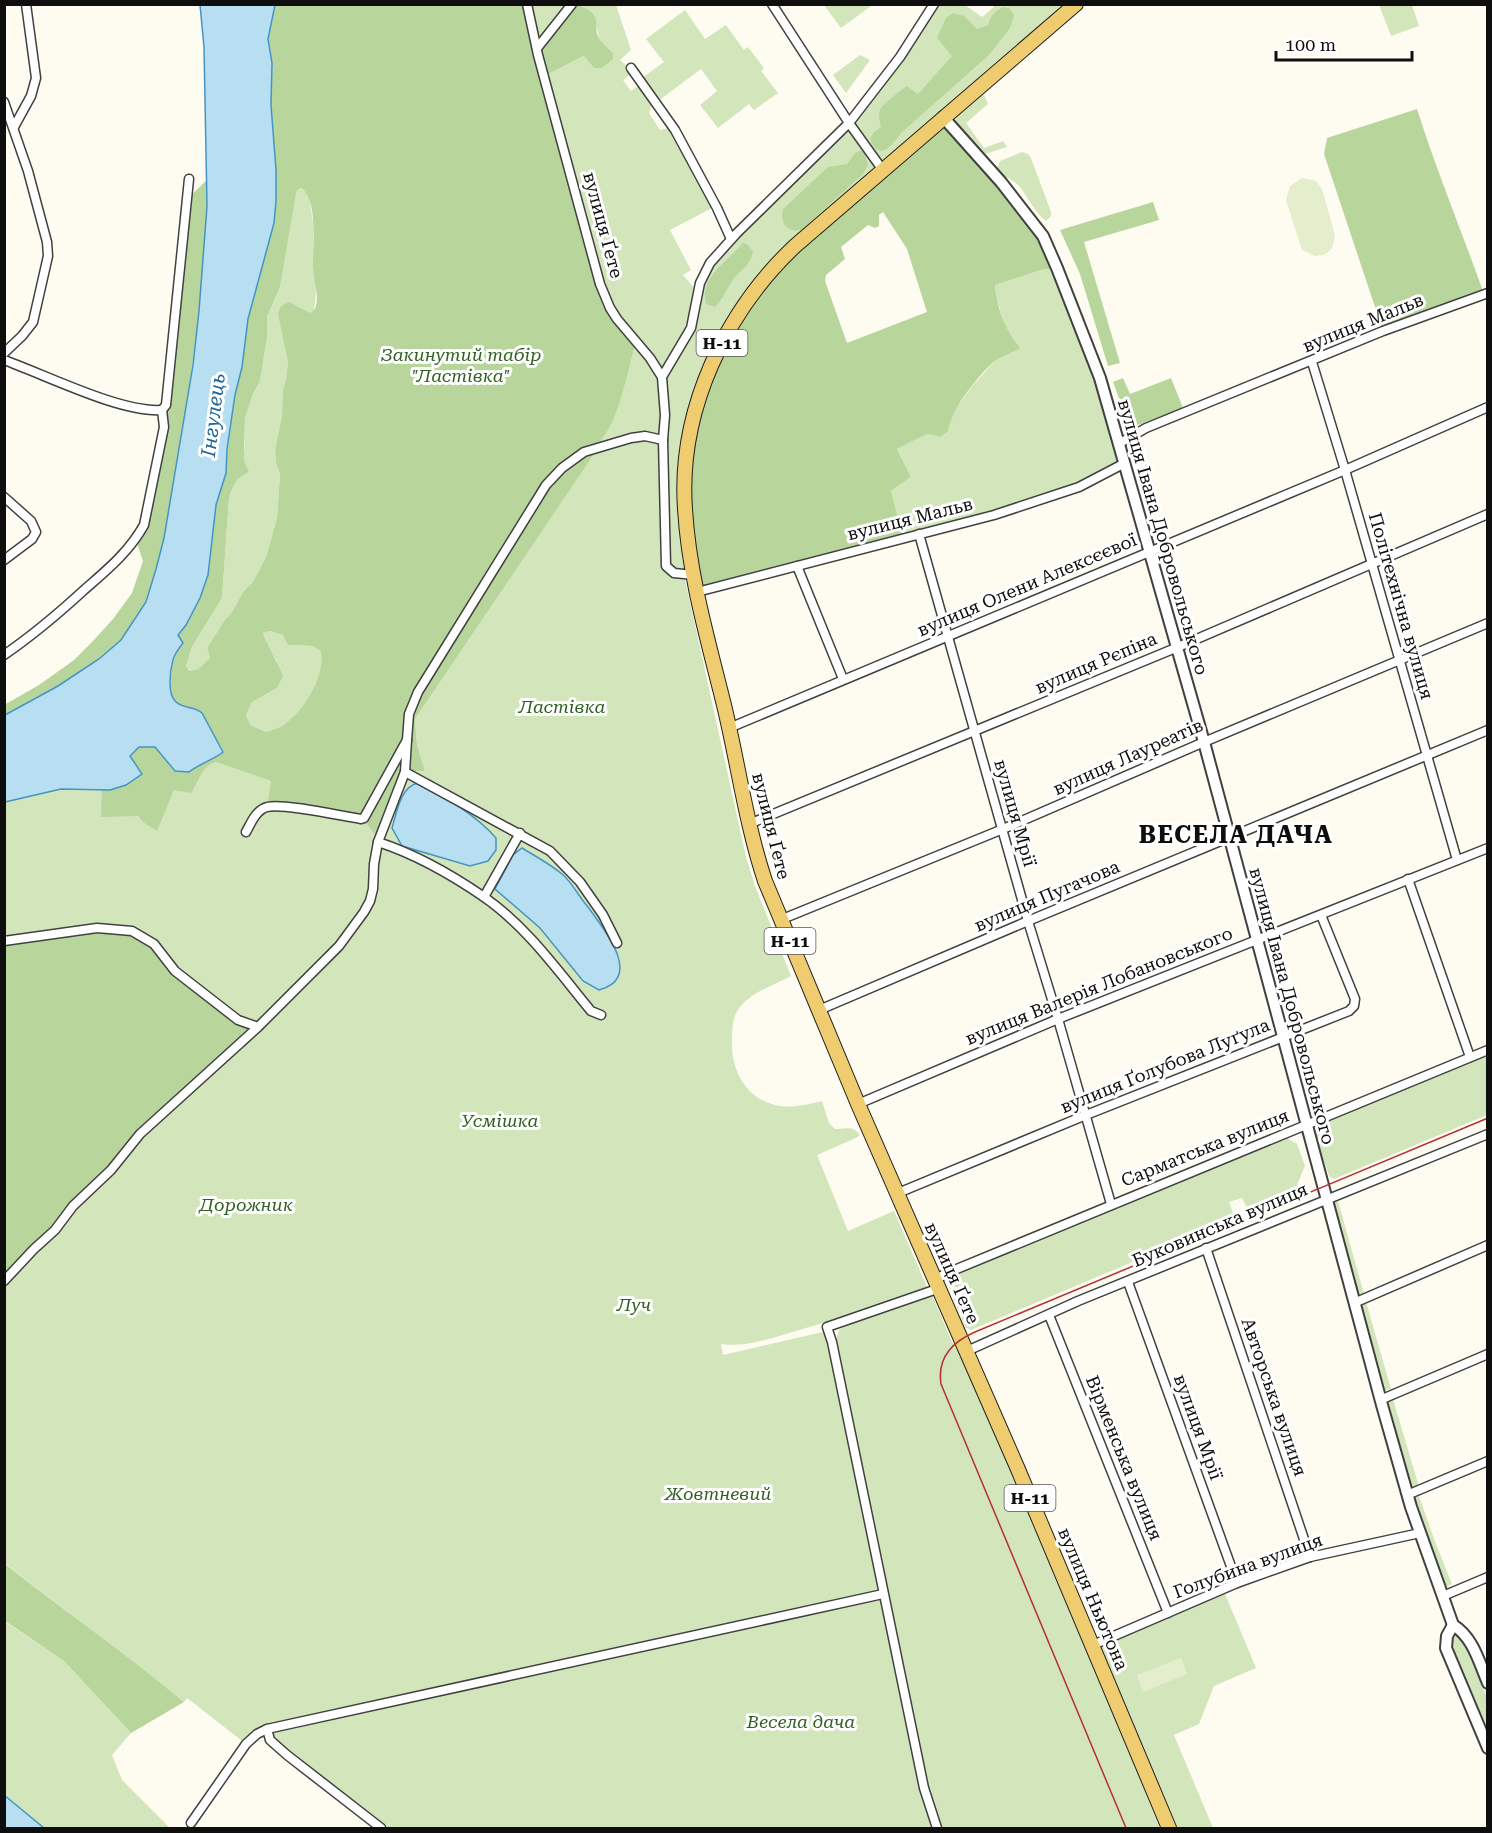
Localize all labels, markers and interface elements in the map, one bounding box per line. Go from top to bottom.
scale bar [1276,24,1412,62]
text: 100 m [1285,34,1336,55]
street label: вулиця Ґете [579,169,628,280]
street label: вулиця Мальв [1299,289,1426,356]
road number: Н-11 [696,330,748,356]
park label: Закинутий табір "Ластівка" [381,344,541,386]
water label: Інгулець [196,372,230,459]
street label: вулиця Івана Добровольського [1114,397,1213,677]
street label: вулиця Мальв [845,493,975,544]
street label: Політехнічна вулиця [1365,510,1438,702]
street label: вулиця Олени Алексєєвої [914,529,1140,640]
street label: вулиця Рєпіна [1032,627,1160,698]
park label: Ластівка [518,696,606,717]
street label: вулиця Лауреатів [1050,714,1206,799]
street label: вулиця Мрії [990,757,1041,869]
street label: вулиця Ґете [748,770,795,881]
district label: ВЕСЕЛА ДАЧА [1139,821,1333,849]
street label: вулиця Пугачова [971,855,1123,936]
street label: вулиця Івана Добровольського [1245,865,1340,1147]
street label: вулиця Валерія Лобановського [962,922,1235,1049]
road number: Н-11 [764,928,816,954]
street label: вулиця Ґолубова Луґула [1057,1014,1273,1117]
street label: Сарматська вулиця [1118,1104,1292,1191]
park label: Усмішка [462,1110,539,1131]
street label: Буковинська вулиця [1129,1178,1311,1271]
park label: Дорожник [198,1194,293,1215]
street label: вулиця Ґете [921,1219,984,1327]
park label: Луч [616,1294,651,1315]
street label: Авторська вулиця [1238,1315,1311,1479]
street label: вулиця Мрії [1170,1371,1227,1483]
street label: Вірменська вулиця [1082,1372,1167,1543]
park label: Жовтневий [664,1483,771,1504]
road number: Н-11 [1004,1485,1056,1511]
street label: вулиця Ньютона [1054,1524,1133,1673]
street label: Голубина вулиця [1170,1529,1325,1602]
park label: Весела дача [746,1711,855,1732]

